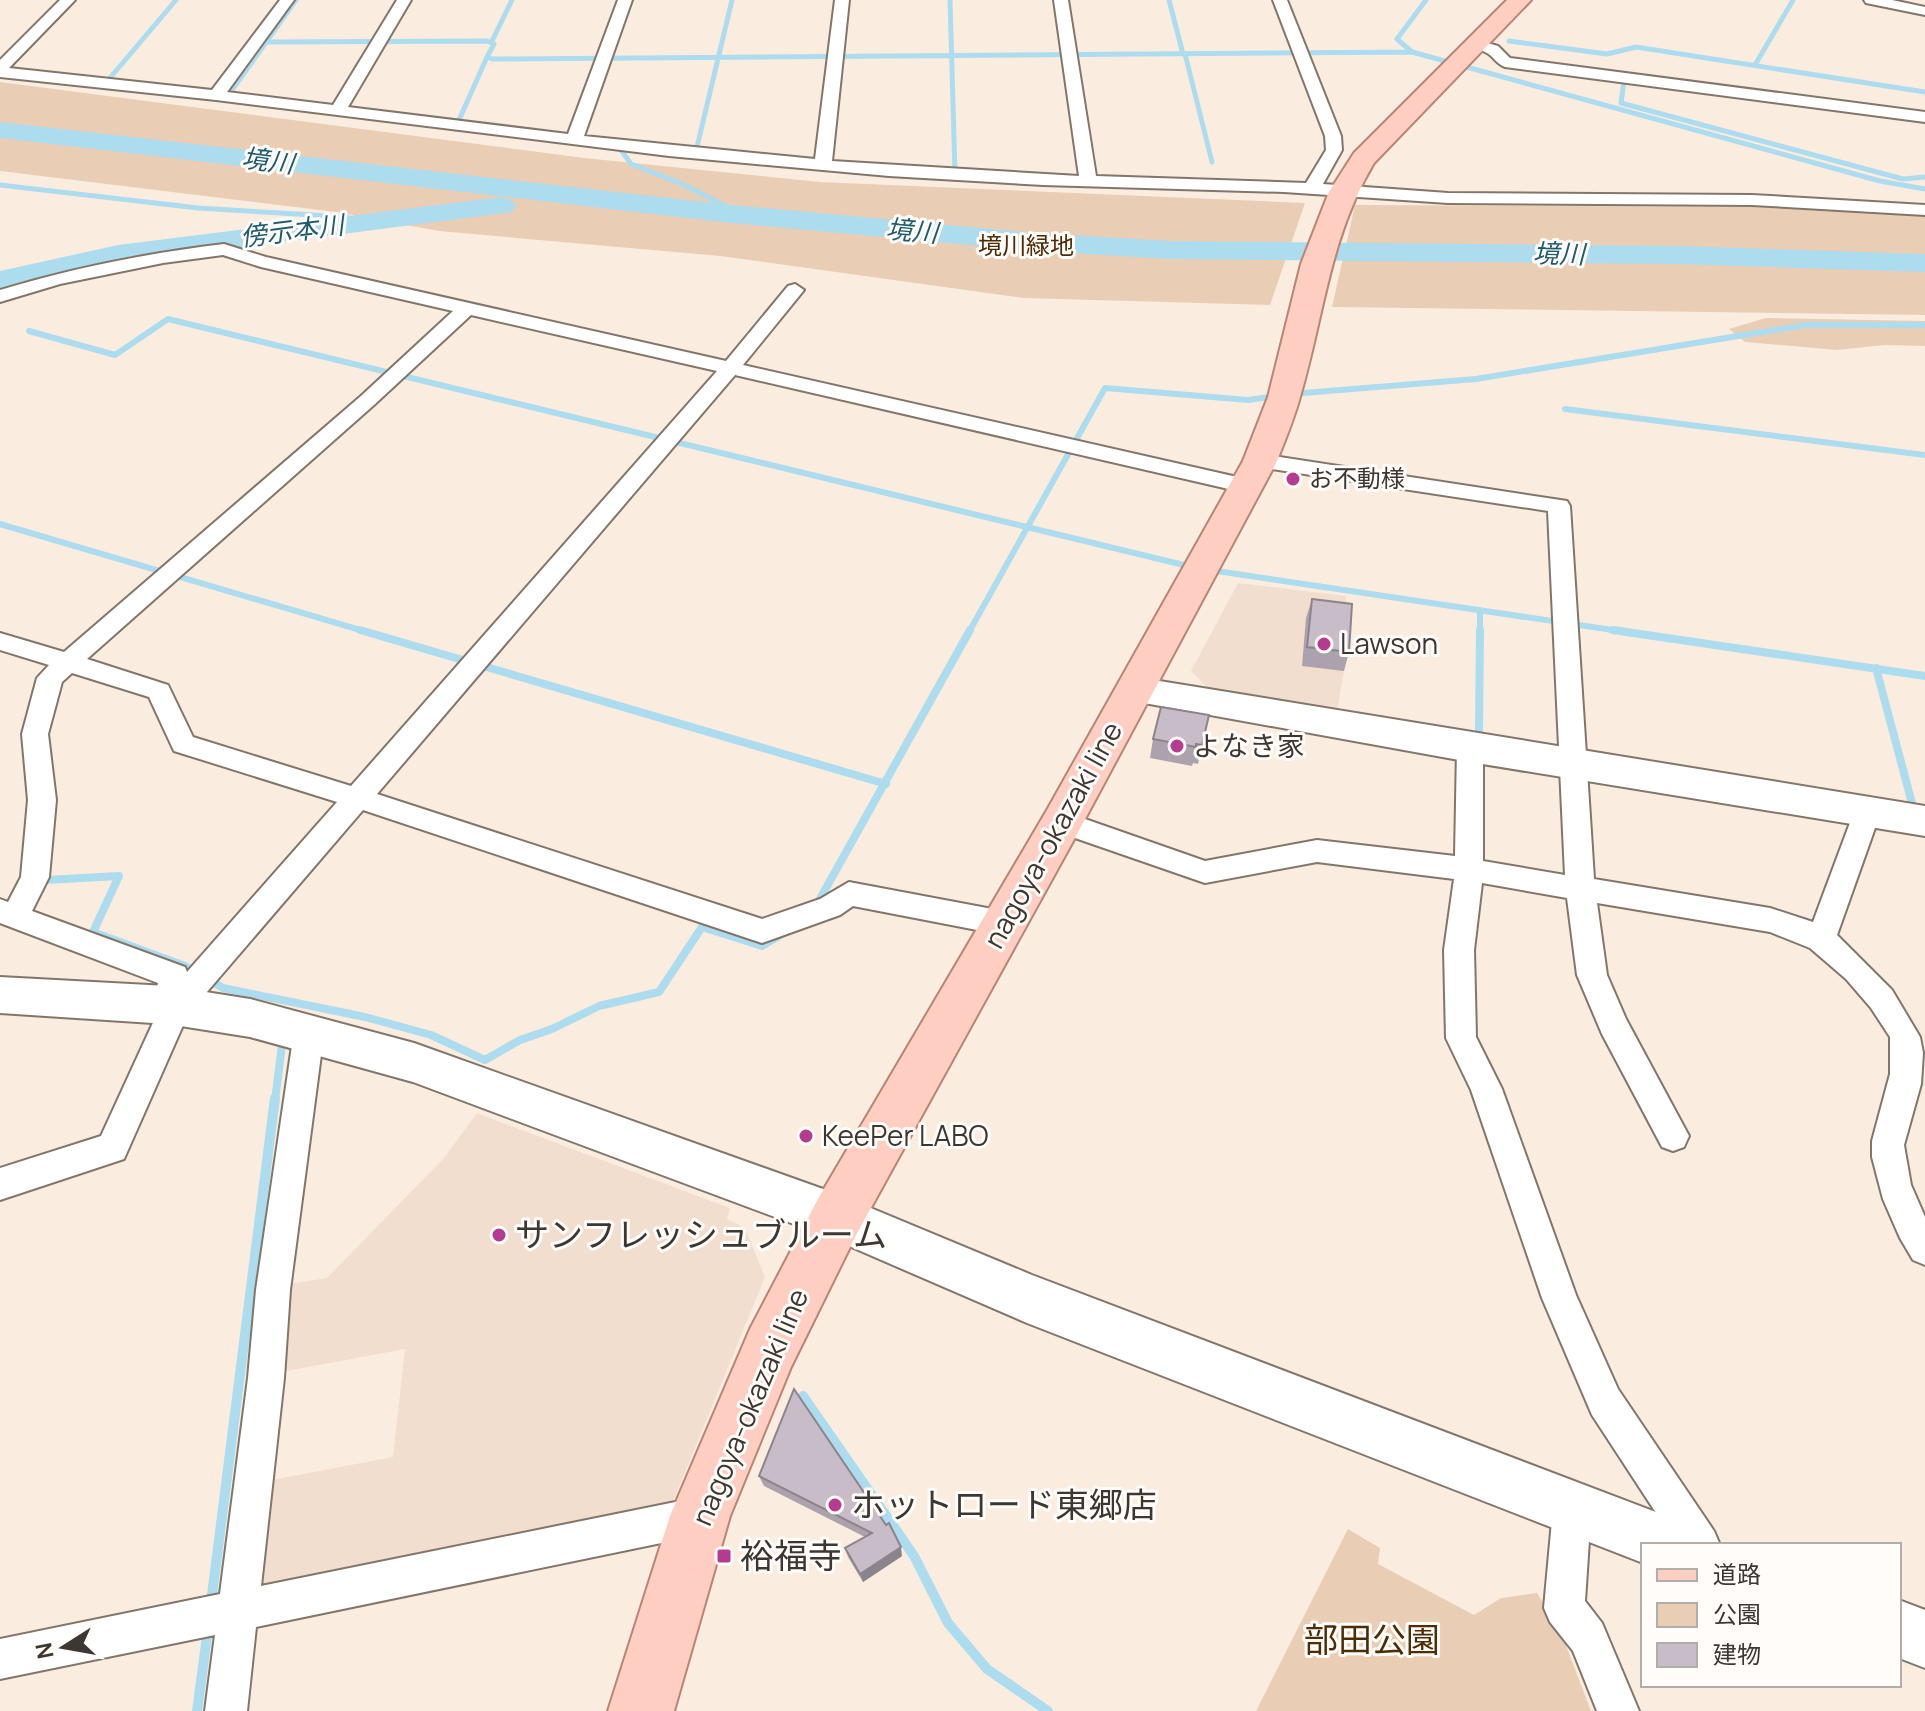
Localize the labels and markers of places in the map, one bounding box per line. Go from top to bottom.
place label: お不動様 [1309,461,1405,494]
marker: お不動様 [1284,470,1302,488]
place label: Lawson [1340,624,1438,662]
marker: Lawson [1315,635,1333,653]
place label: よなき家 [1193,726,1305,764]
marker: よなき家 [1168,737,1186,755]
place label: KeePer LABO [822,1116,989,1154]
marker: KeePer LABO [797,1127,815,1145]
place label: サンフレッシュブルーム [515,1211,887,1257]
marker: サンフレッシュブルーム [490,1226,508,1244]
place label: ホットロード東郷店 [851,1481,1157,1527]
marker: ホットロード東郷店 [826,1496,844,1514]
place label: 裕福寺 [740,1532,842,1578]
marker: 裕福寺 [715,1547,733,1565]

